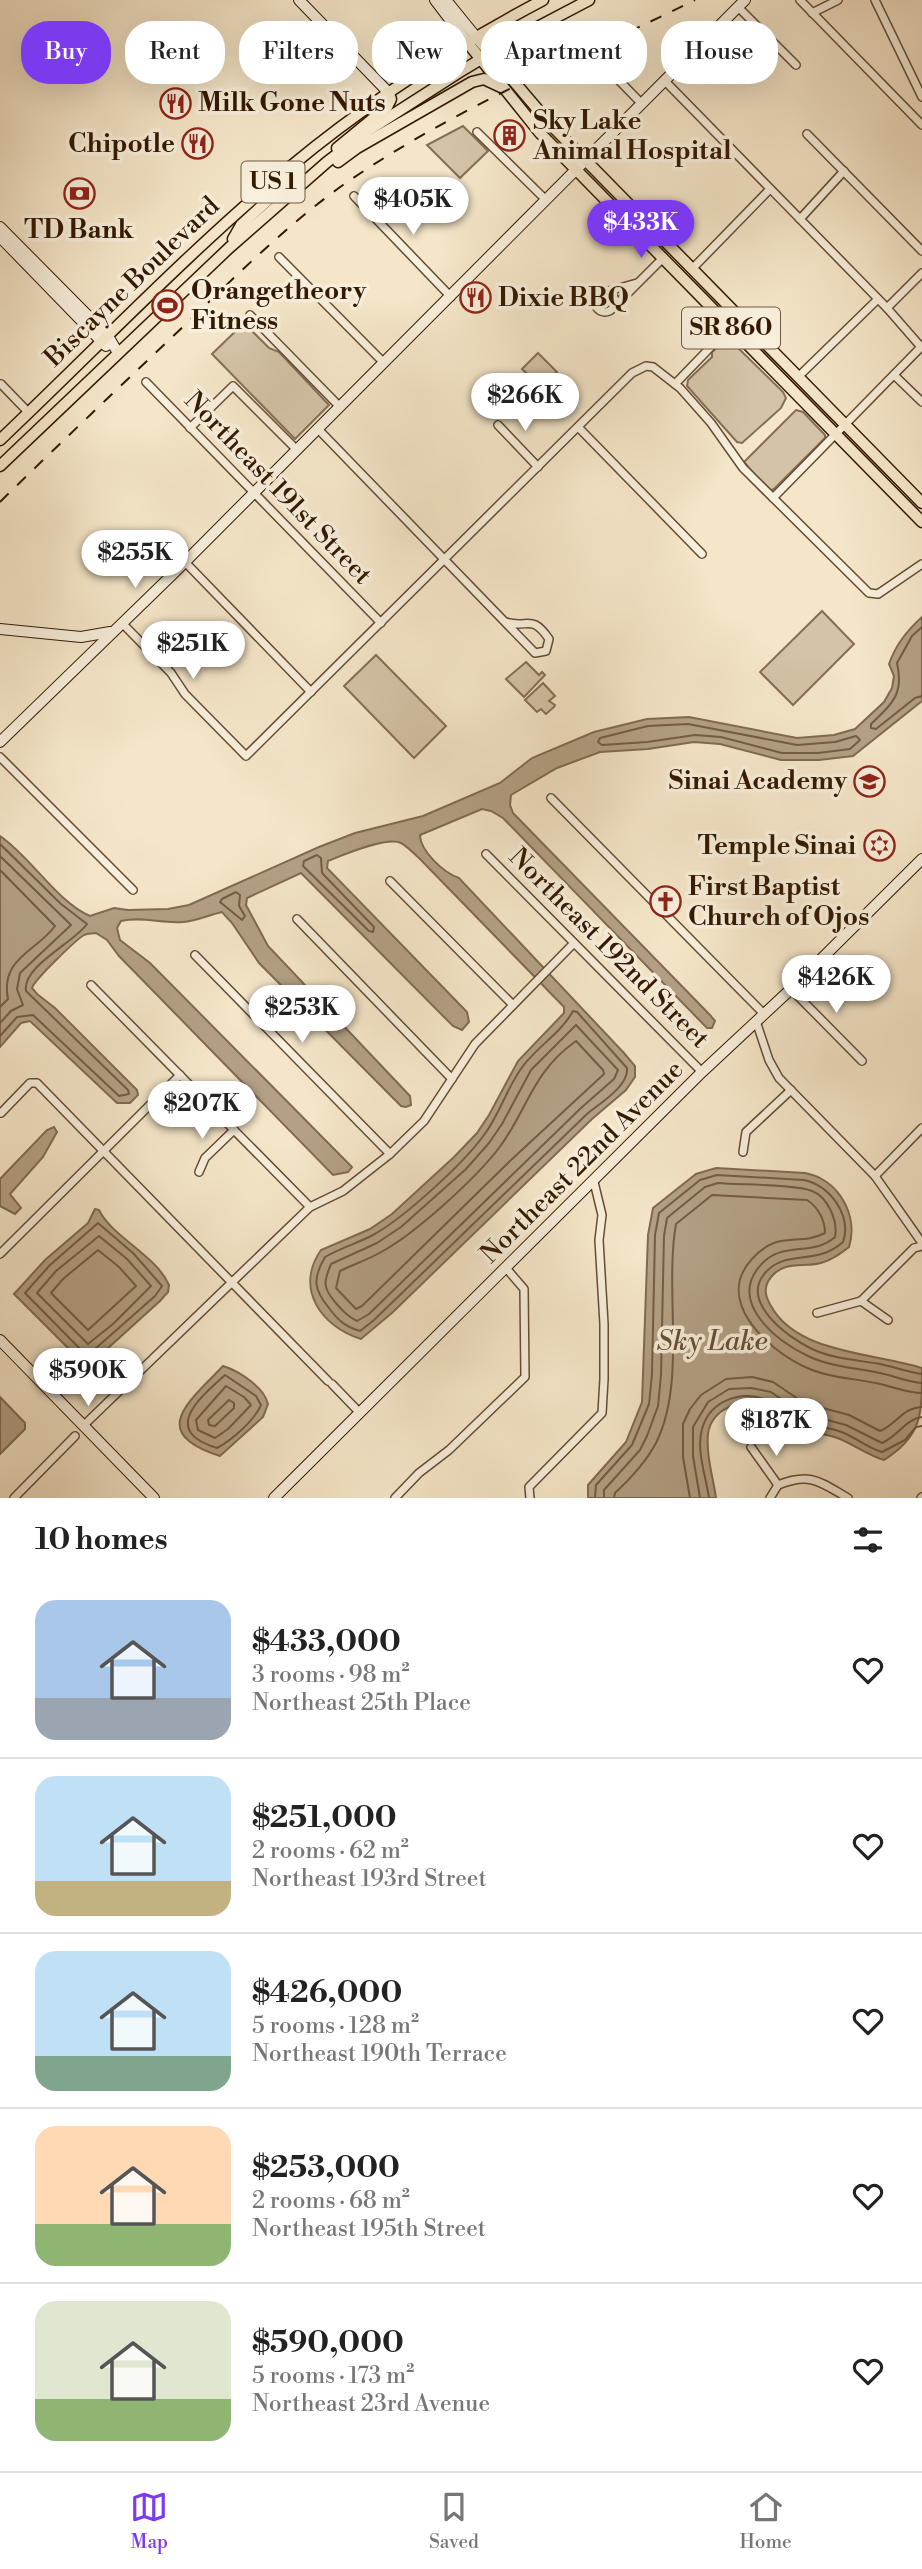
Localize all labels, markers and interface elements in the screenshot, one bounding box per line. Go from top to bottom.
chip: Buy [21,21,111,84]
chip: Rent [125,21,225,84]
chip: Filters [239,21,358,84]
chip: New [372,21,467,84]
chip: Apartment [481,21,647,84]
chip: House [661,21,778,84]
restaurant icon: Milk Gone Nuts [158,86,192,120]
place label: Milk Gone Nuts [198,87,386,119]
place label: Sky Lake Animal Hospital [532,105,732,167]
building icon: Sky Lake Animal Hospital [493,119,527,153]
restaurant icon: Chipotle [181,127,215,161]
place label: Chipotle [68,128,175,160]
road number: US 1 [242,162,304,202]
bank icon: TD Bank [62,177,96,211]
pin: $405K [364,177,462,237]
text: $405K [374,186,452,214]
street label: Biscayne Boulevard [37,190,226,374]
pin: $433K [592,201,690,260]
text: $433K [603,209,679,237]
place label: TD Bank [24,214,135,246]
place label: Orangetheory Fitness [191,275,367,337]
restaurant icon: Dixie BBQ [458,281,492,315]
place label: Dixie BBQ [498,282,629,314]
sports icon: Orangetheory Fitness [151,289,185,323]
road number: SR 860 [682,307,780,348]
pin: $266K [476,374,574,433]
text: $266K [487,382,563,410]
street label: Northeast 191st Street [177,385,379,591]
pin: $255K [86,530,184,590]
text: $255K [97,539,173,567]
pin: $251K [144,622,242,681]
text: $251K [157,630,229,658]
school or university icon: Sinai Academy [853,764,887,798]
place label: Sinai Academy [669,765,848,797]
synagogue icon: Temple Sinai [862,829,896,863]
place label: Temple Sinai [698,830,856,862]
street label: Northeast 192nd Street [502,841,716,1055]
place label: First Baptist Church of Ojos [688,871,869,933]
church icon: First Baptist Church of Ojos [648,885,682,919]
pin: $426K [787,956,885,1015]
text: $426K [798,964,874,992]
pin: $253K [253,986,351,1045]
text: $253K [265,994,339,1022]
street label: Northeast 22nd Avenue [474,1054,690,1270]
pin: $207K [153,1082,251,1141]
text: $207K [164,1090,240,1118]
water label: Sky Lake [657,1324,767,1359]
pin: $590K [39,1348,137,1408]
text: $590K [49,1357,127,1385]
pin: $187K [727,1398,825,1458]
text: $187K [741,1407,811,1435]
text: 10 homes [35,1521,168,1559]
icon: filters [849,1521,887,1559]
text: $433,000 [252,1623,401,1661]
icon: home [91,1628,175,1712]
icon: heart [849,1651,887,1689]
text: 3 rooms · 98 m² [252,1661,409,1689]
text: Northeast 25th Place [252,1689,471,1717]
text: $251,000 [252,1799,397,1837]
icon: home [91,1804,175,1888]
icon: heart [849,1827,887,1865]
text: 2 rooms · 62 m² [252,1837,409,1865]
text: Northeast 193rd Street [252,1865,487,1893]
text: $426,000 [252,1974,402,2012]
icon: home [91,1979,175,2063]
icon: heart [849,2002,887,2040]
text: 5 rooms · 128 m² [252,2012,419,2040]
text: Northeast 190th Terrace [252,2040,507,2068]
text: $253,000 [252,2149,400,2187]
icon: home [91,2154,175,2238]
icon: heart [849,2177,887,2215]
text: 2 rooms · 68 m² [252,2187,410,2215]
text: Northeast 195th Street [252,2215,486,2243]
text: $590,000 [252,2324,404,2362]
icon: home [91,2329,175,2413]
icon: heart [849,2352,887,2390]
text: 5 rooms · 173 m² [252,2362,414,2390]
text: Northeast 23rd Avenue [252,2390,490,2418]
tab: Map [130,2488,168,2554]
tab: Saved [429,2488,479,2554]
tab: Home [740,2488,792,2554]

